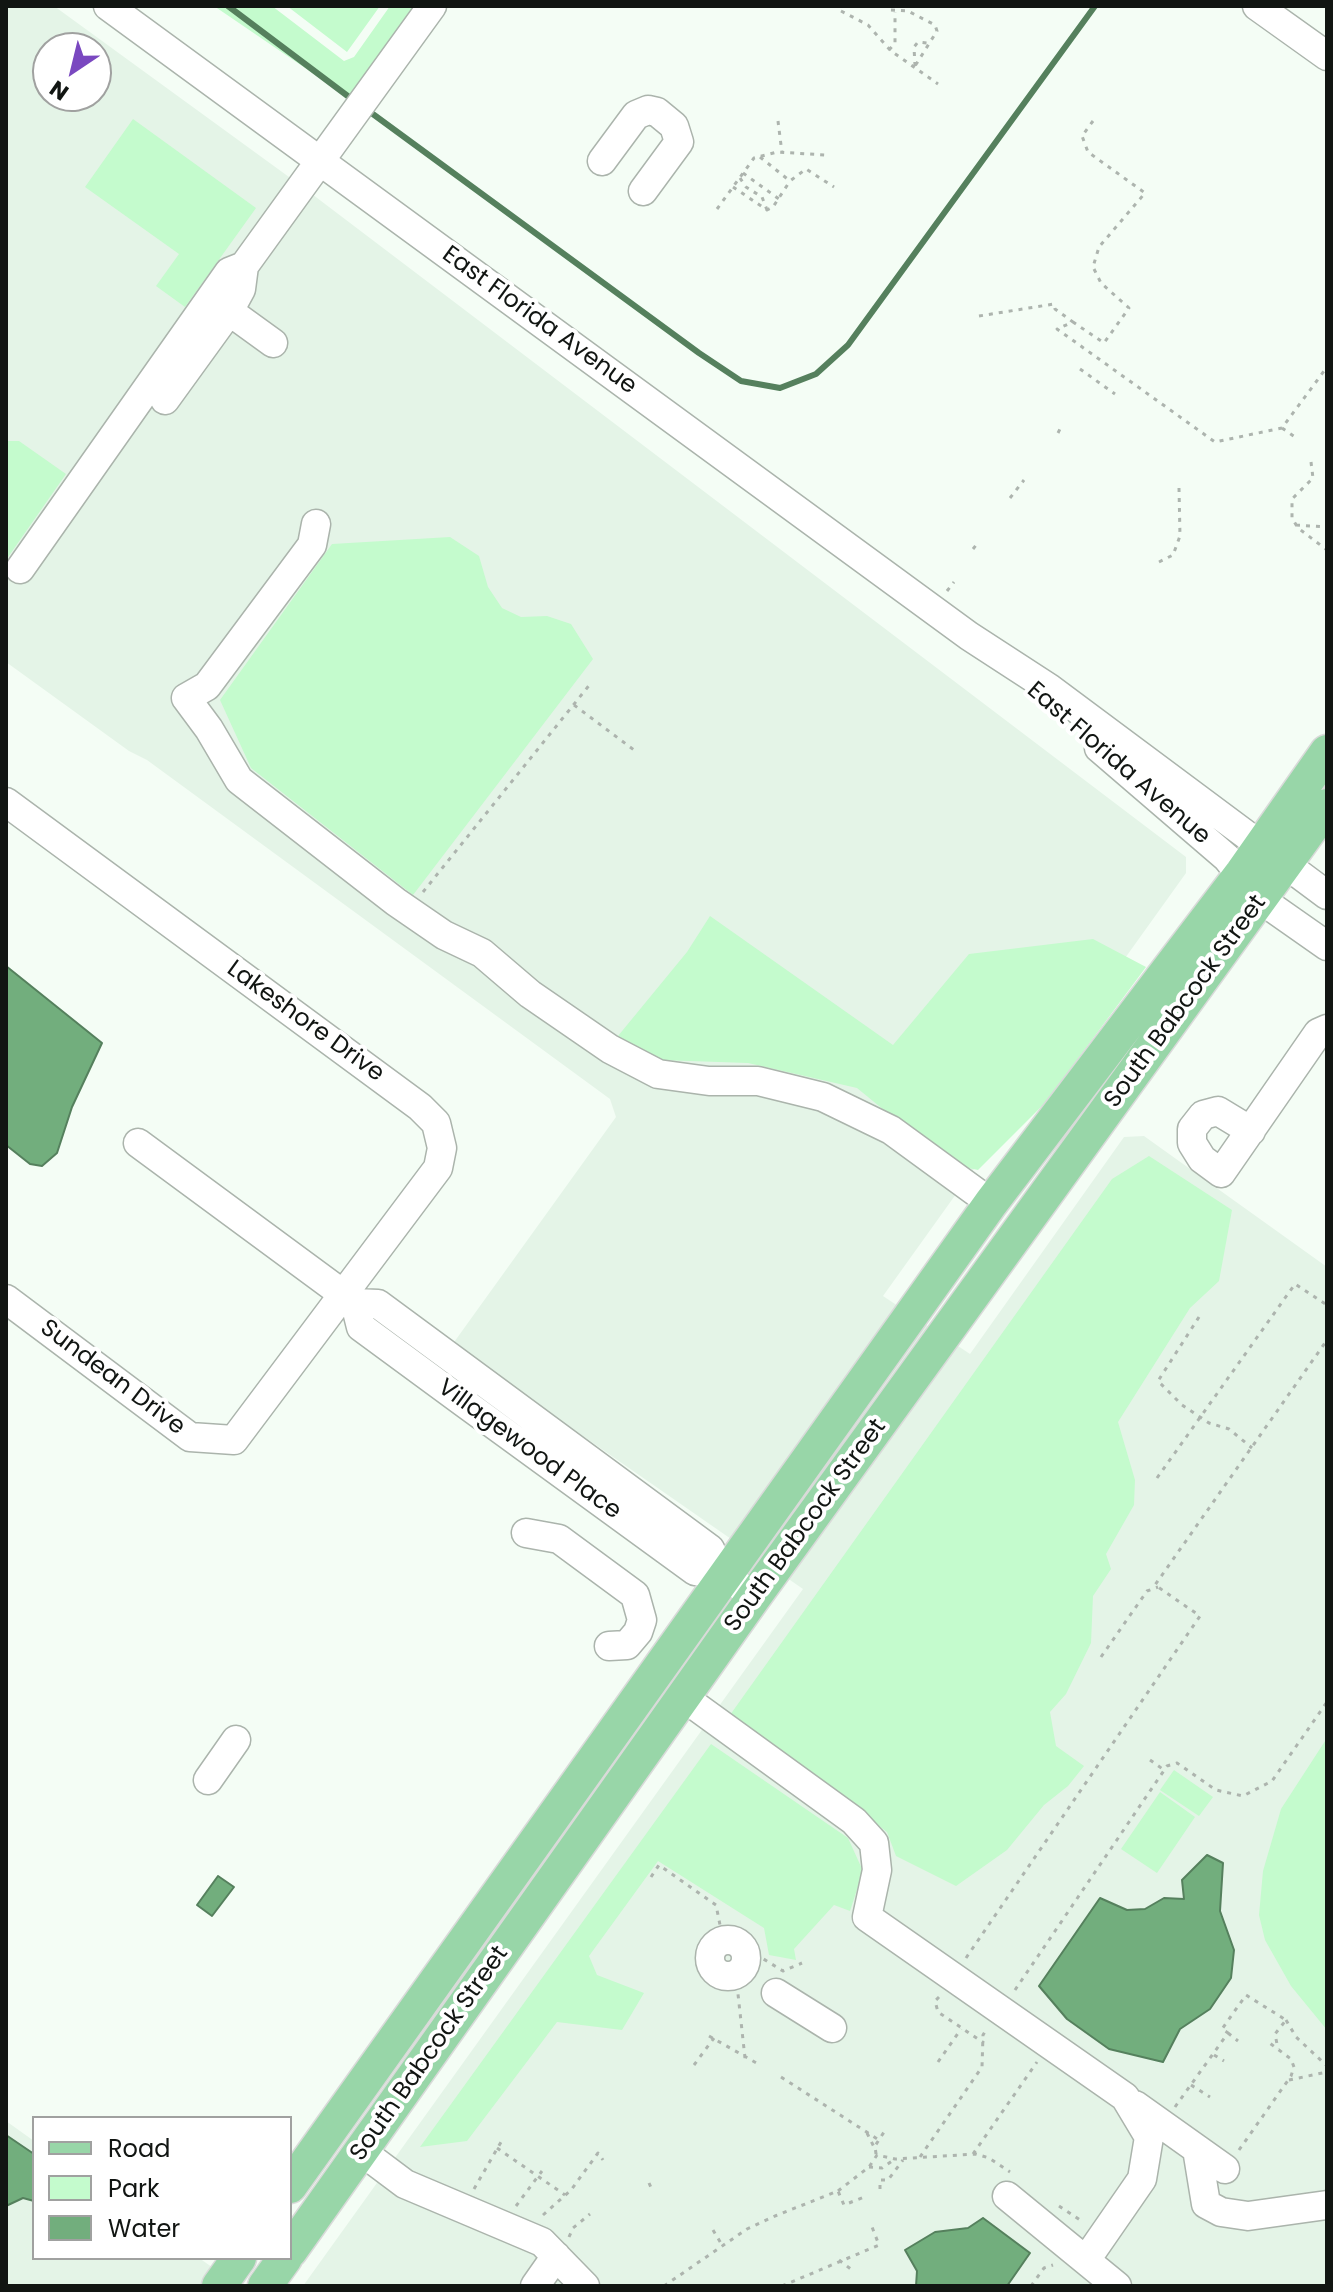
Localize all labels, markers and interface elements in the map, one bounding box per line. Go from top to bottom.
north arrow [32,32,112,112]
text: N [43,73,75,108]
street label: East Florida Avenue [436,241,642,401]
street label: East Florida Avenue [1020,677,1216,851]
street label: South Babcock Street [1099,890,1273,1114]
street label: Lakeshore Drive [221,955,389,1089]
street label: Sundean Drive [34,1314,190,1442]
street label: Villagewood Place [432,1374,626,1526]
street label: South Babcock Street [719,1414,893,1638]
street label: South Babcock Street [345,1941,515,2167]
legend [32,2116,292,2260]
text: Road [108,2132,170,2165]
text: Park [108,2172,159,2205]
text: Water [108,2212,180,2245]

